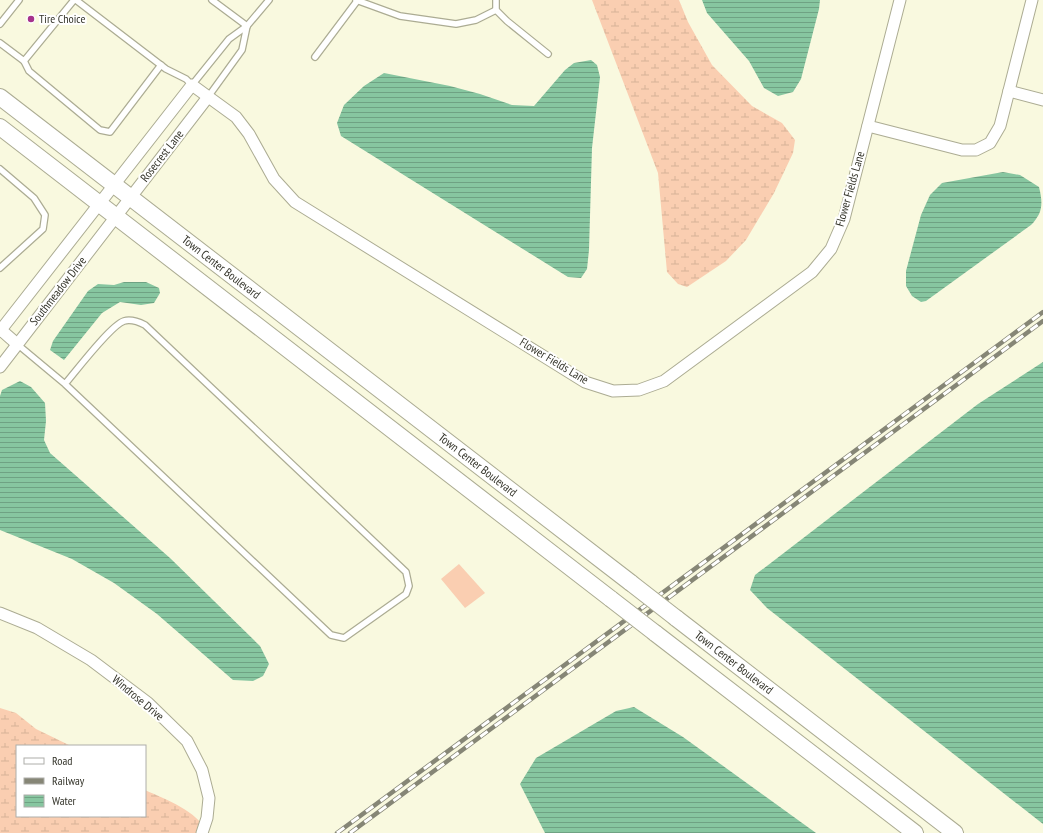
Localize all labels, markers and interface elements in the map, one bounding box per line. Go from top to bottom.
place label: Tire Choice [39,11,85,26]
marker: Tire Choice [26,14,36,24]
street label: Rosecrest Lane [137,127,187,185]
street label: Flower Fields Lane [832,149,867,228]
street label: Town Center Boulevard [179,232,264,302]
street label: Southmeadow Drive [26,253,89,328]
street label: Flower Fields Lane [517,334,591,387]
street label: Town Center Boulevard [436,430,520,500]
street label: Town Center Boulevard [692,627,776,697]
street label: Windrose Drive [109,672,167,724]
legend [16,745,146,817]
text: Road [52,753,72,768]
text: Railway [52,773,85,788]
text: Water [52,793,77,808]

